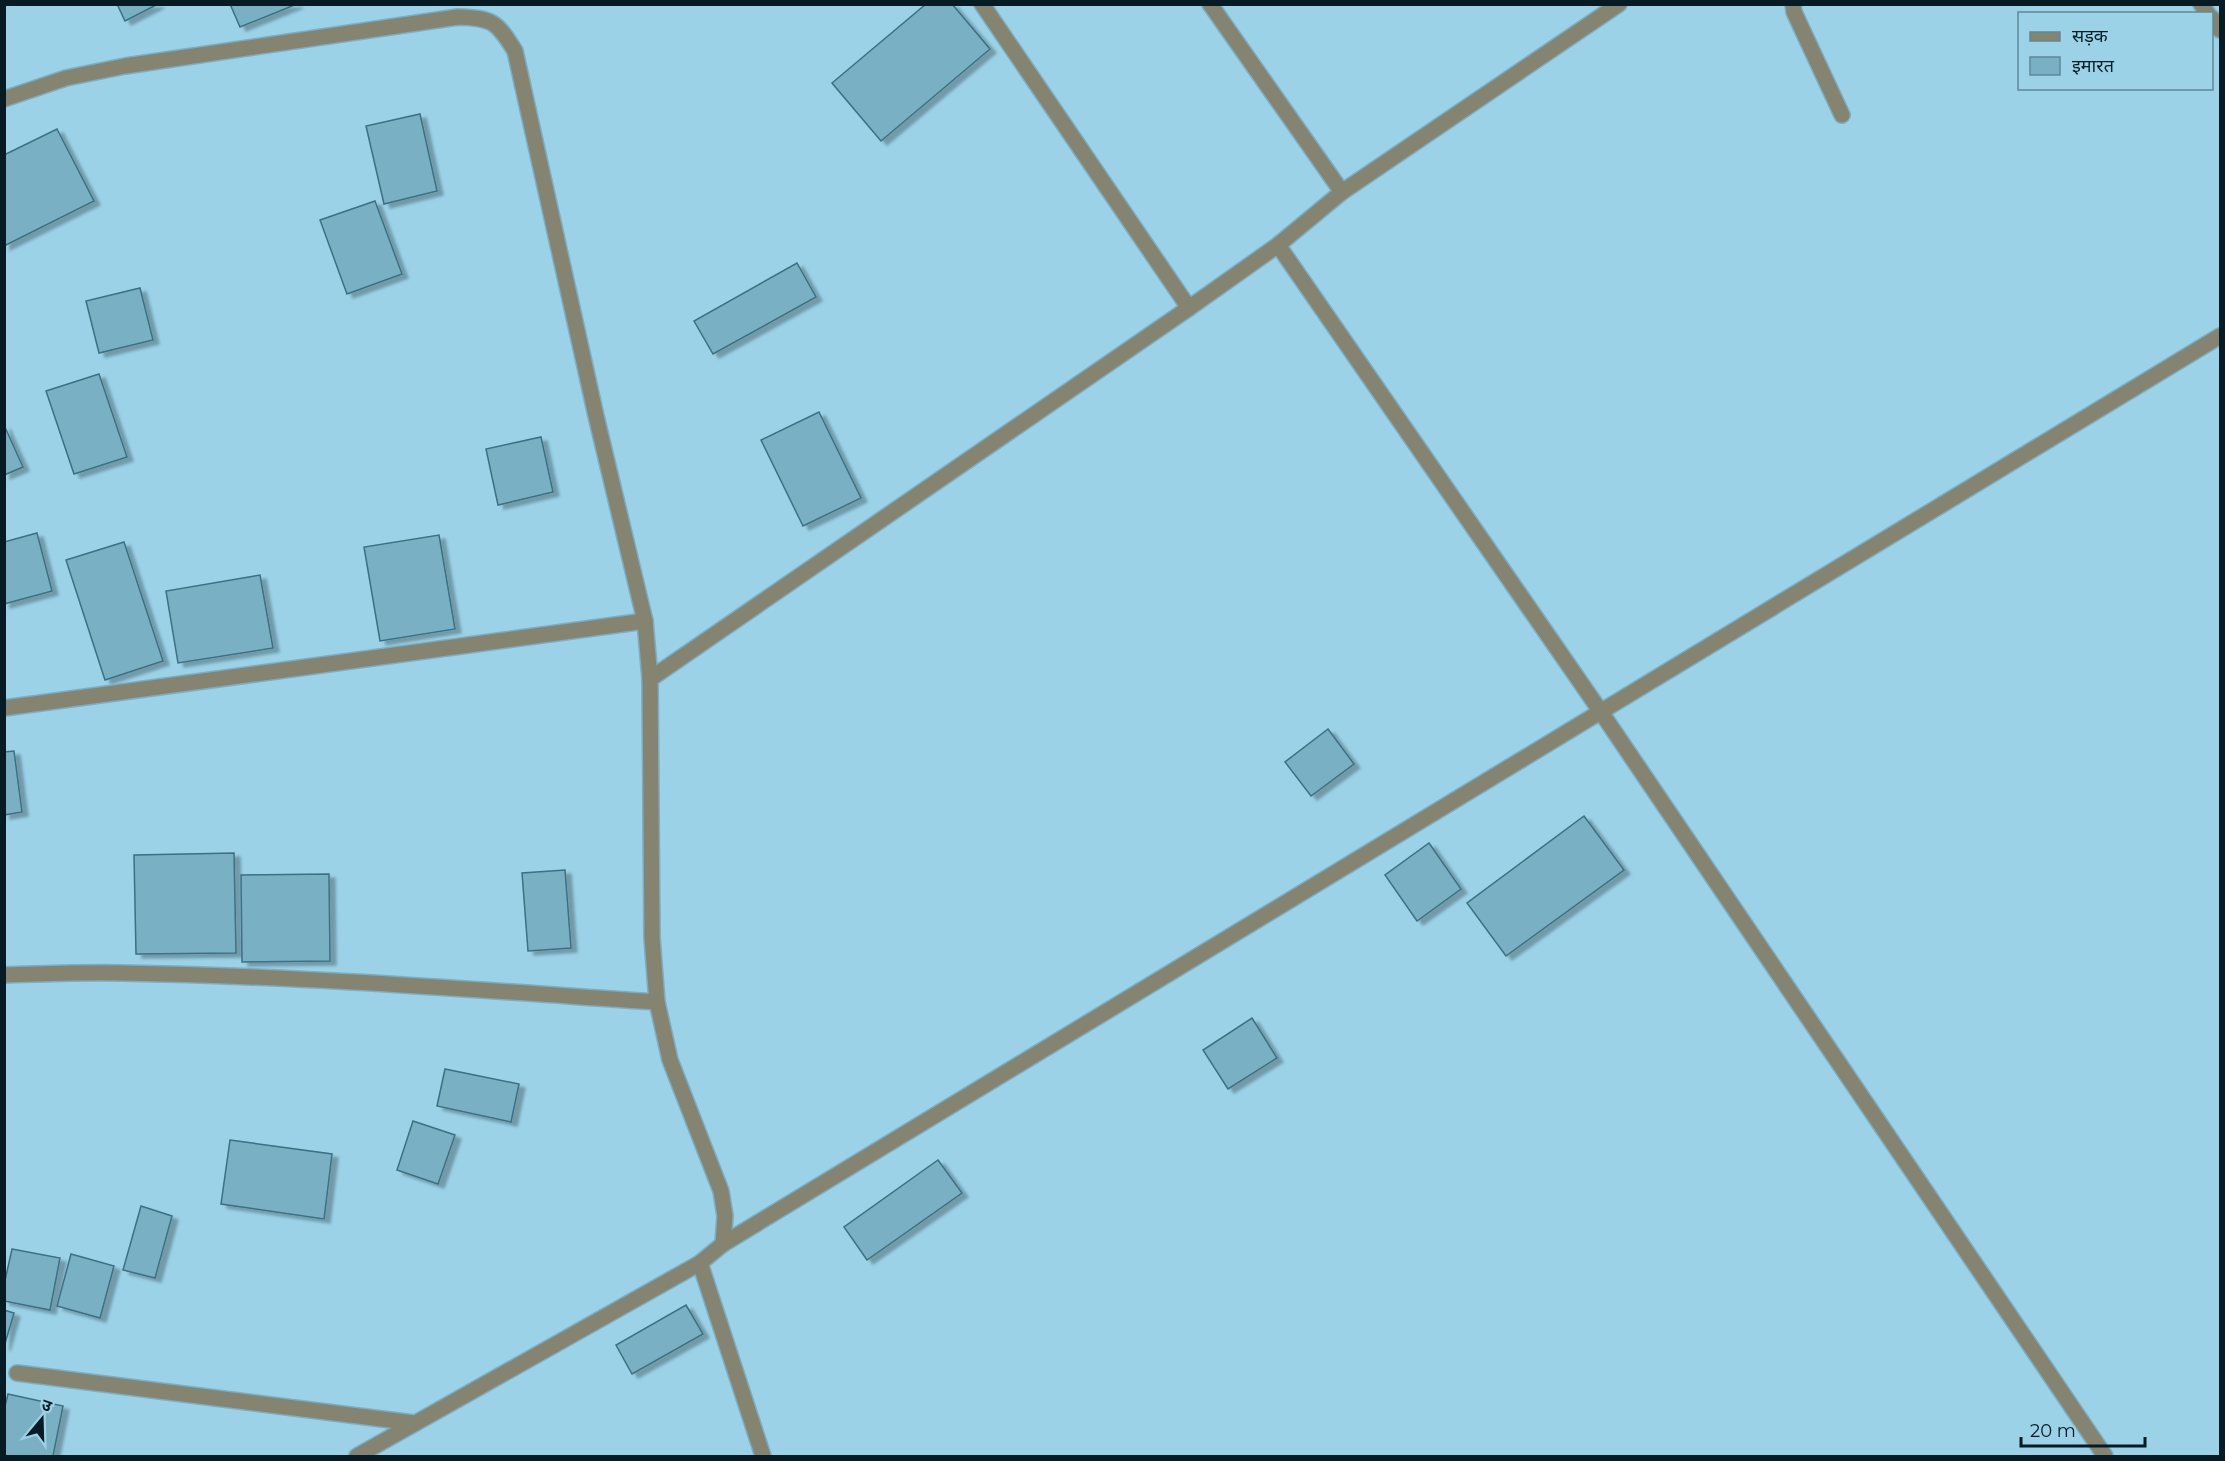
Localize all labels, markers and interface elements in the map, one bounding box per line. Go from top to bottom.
legend [2018,12,2213,90]
text: सड़क [2072,25,2109,47]
text: इमारत [2072,55,2115,77]
north arrow [12,1389,72,1449]
text: उ [39,1395,55,1416]
scale bar [2021,1410,2146,1448]
text: 20 m [2030,1420,2076,1442]

